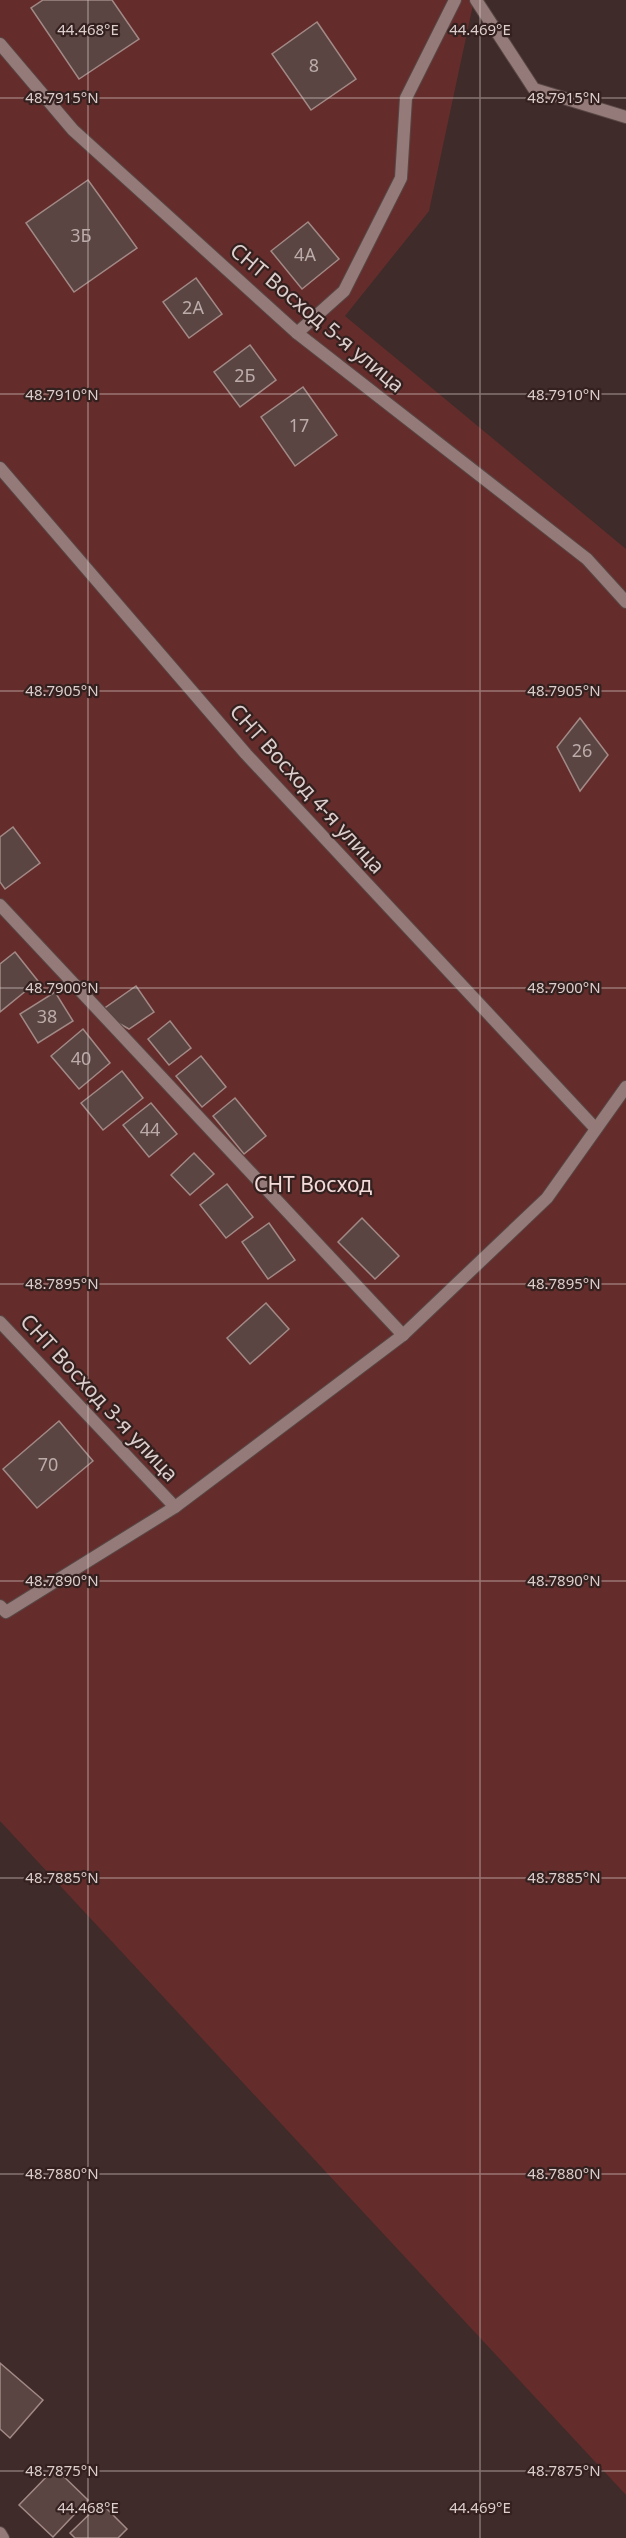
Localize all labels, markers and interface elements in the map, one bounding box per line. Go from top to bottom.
text: 44.468°E [57,19,119,39]
text: 44.469°E [449,19,511,39]
house number: 8 [309,53,319,77]
text: 48.7915°N [25,87,99,107]
text: 48.7915°N [527,87,601,107]
house number: 3Б [70,223,92,247]
street label: СНТ Восход 5-я улица [225,236,411,398]
house number: 4А [294,242,316,266]
house number: 2А [182,295,204,319]
house number: 2Б [234,363,256,387]
text: 48.7910°N [25,384,99,404]
text: 48.7910°N [527,384,601,404]
house number: 17 [289,413,309,437]
text: 48.7905°N [25,680,99,700]
text: 48.7905°N [527,680,601,700]
street label: СНТ Восход 4-я улица [224,697,392,879]
house number: 26 [572,738,592,762]
text: 48.7900°N [25,977,99,997]
text: 48.7900°N [527,977,601,997]
house number: 38 [37,1004,57,1028]
house number: 40 [71,1046,91,1070]
house number: 44 [140,1117,160,1141]
park label: СНТ Восход [254,1170,372,1198]
text: 48.7895°N [25,1273,99,1293]
text: 48.7895°N [527,1273,601,1293]
street label: СНТ Восход 3-я улица [15,1308,185,1487]
house number: 70 [38,1452,58,1476]
text: 48.7890°N [25,1570,99,1590]
text: 48.7890°N [527,1570,601,1590]
text: 48.7885°N [25,1867,99,1887]
text: 48.7885°N [527,1867,601,1887]
text: 48.7880°N [25,2163,99,2183]
text: 48.7880°N [527,2163,601,2183]
text: 48.7875°N [25,2460,99,2480]
text: 48.7875°N [527,2460,601,2480]
text: 44.468°E [57,2497,119,2517]
text: 44.469°E [449,2497,511,2517]

